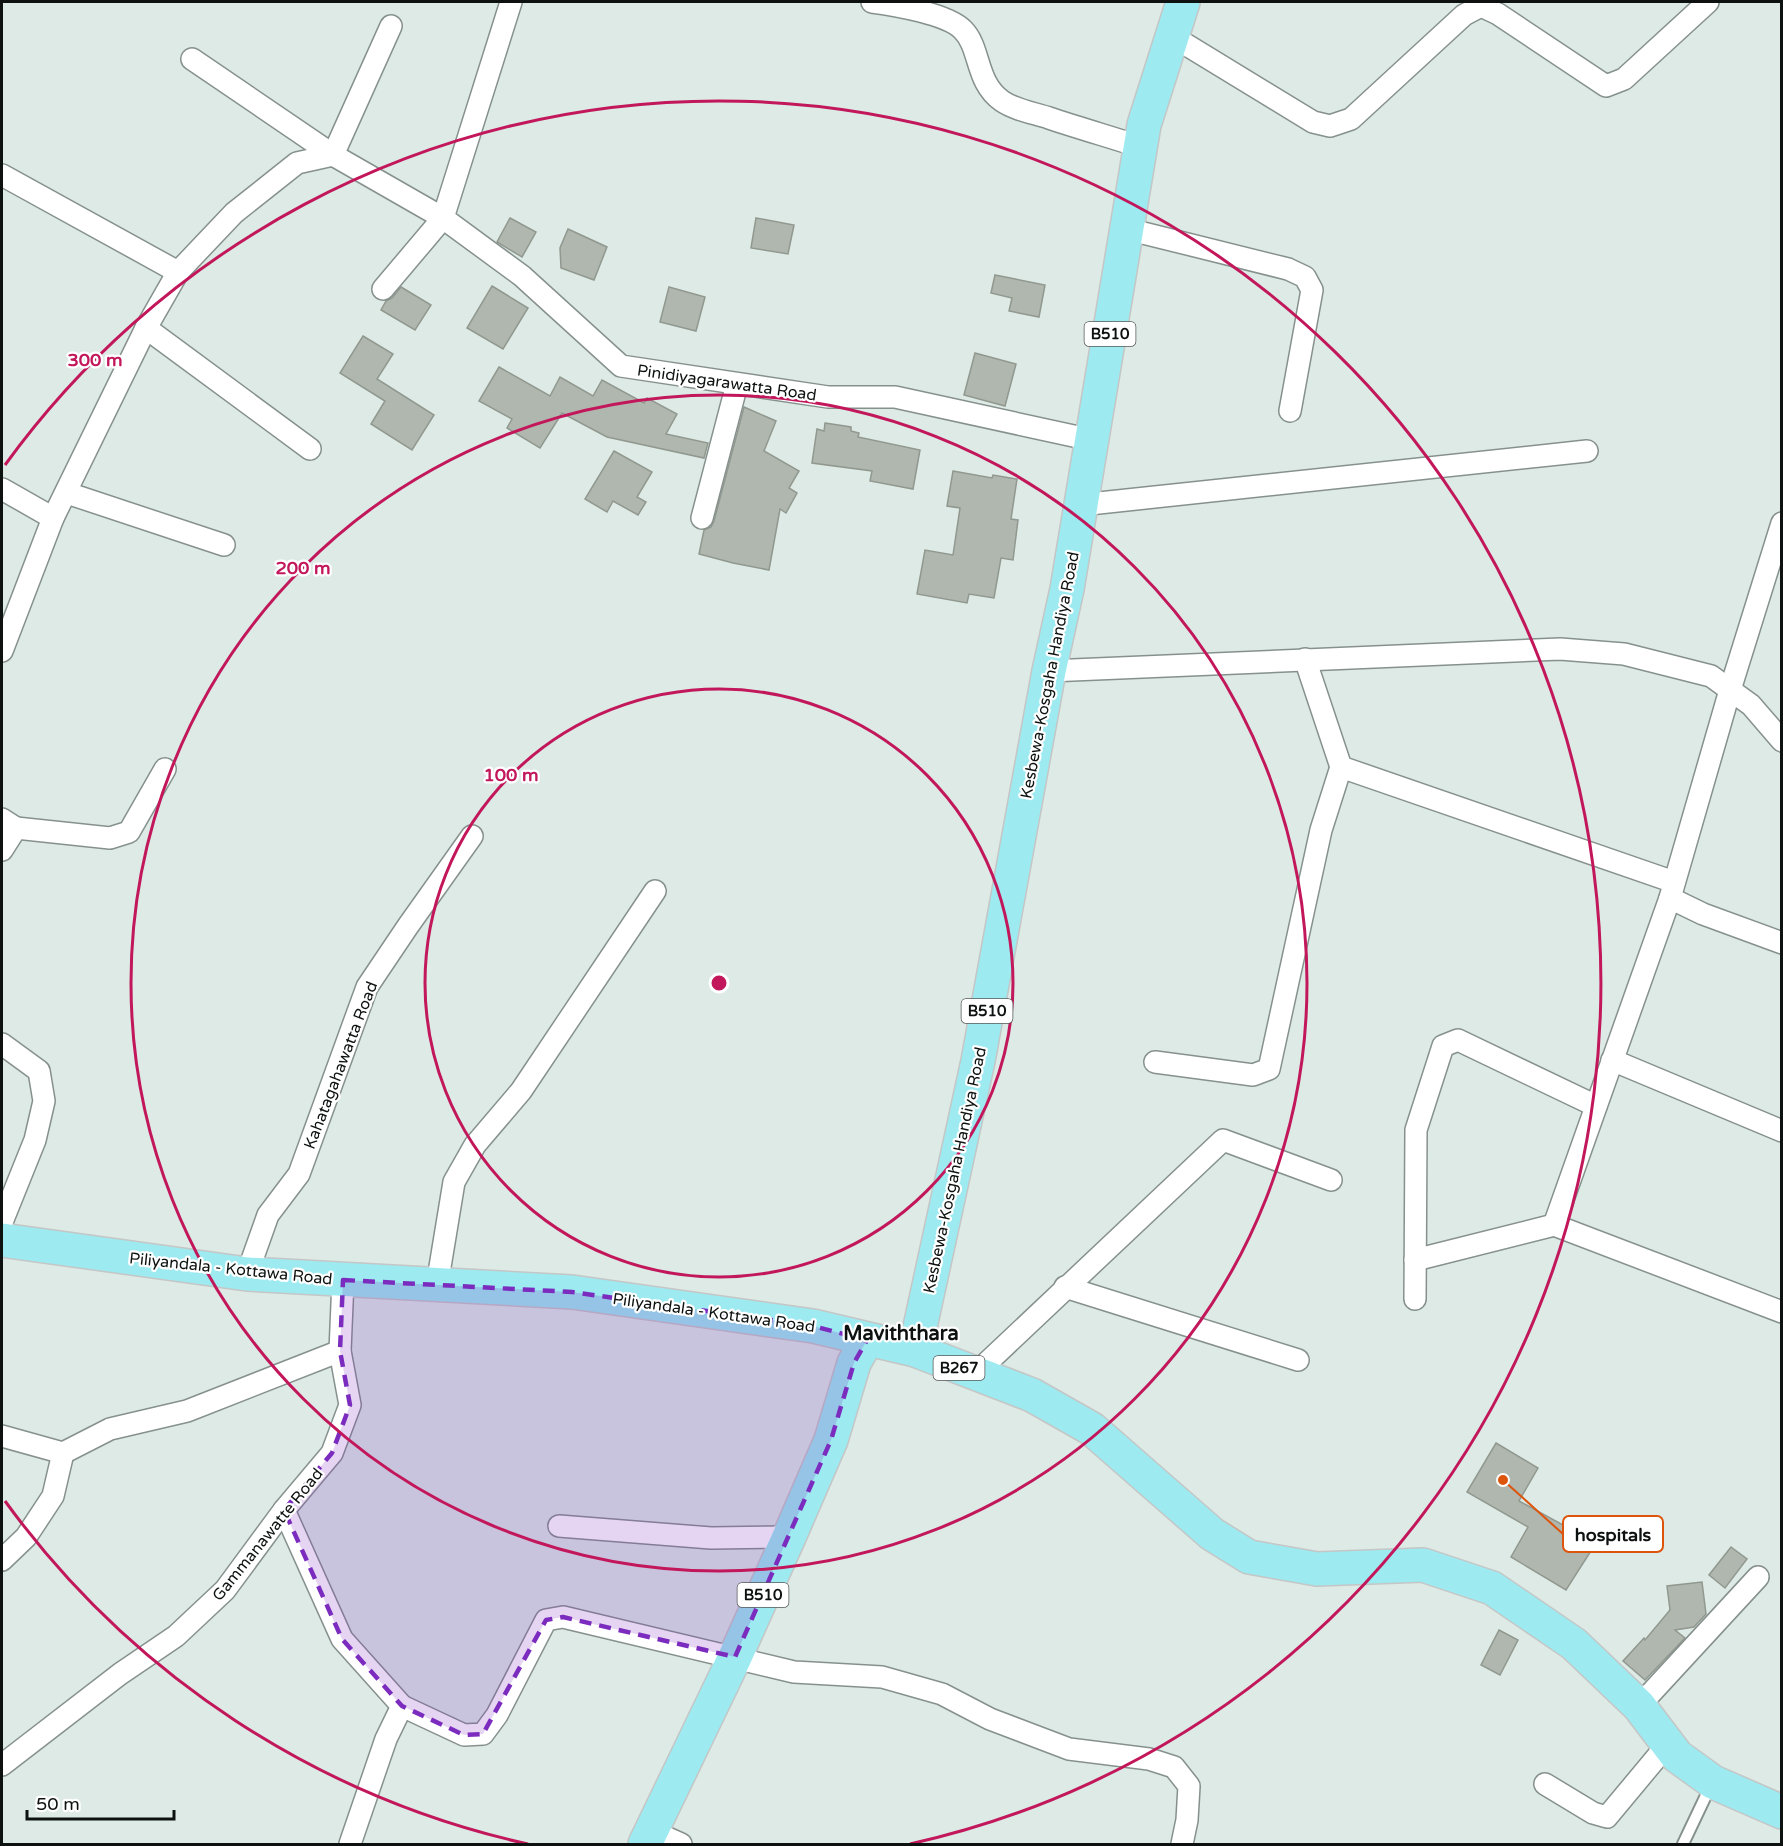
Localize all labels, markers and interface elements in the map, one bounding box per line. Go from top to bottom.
road number: B510 [1084,322,1136,346]
text: 300 m [67,349,123,371]
street label: Pinidiyagarawatta Road [636,360,818,405]
street label: Kesbewa-Kosgaha Handiya Road [1016,550,1084,801]
text: 200 m [275,557,331,579]
text: 100 m [483,764,539,786]
centre of rings [709,973,729,993]
street label: Kahatagahawatta Road [300,979,382,1152]
road number: B510 [962,999,1012,1023]
street label: Kesbewa-Kosgaha Handiya Road [919,1045,991,1295]
street label: Piliyandala - Kottawa Road [128,1248,333,1290]
street label: Piliyandala - Kottawa Road [611,1289,816,1337]
district label: Maviththara [843,1322,959,1346]
road number: B267 [934,1356,984,1380]
street label: Gammanawatte Road [208,1464,327,1605]
callout: hospitals [1563,1516,1663,1552]
text: hospitals [1575,1524,1652,1546]
road number: B510 [738,1583,789,1607]
scale bar [27,1783,174,1821]
text: 50 m [36,1793,80,1815]

